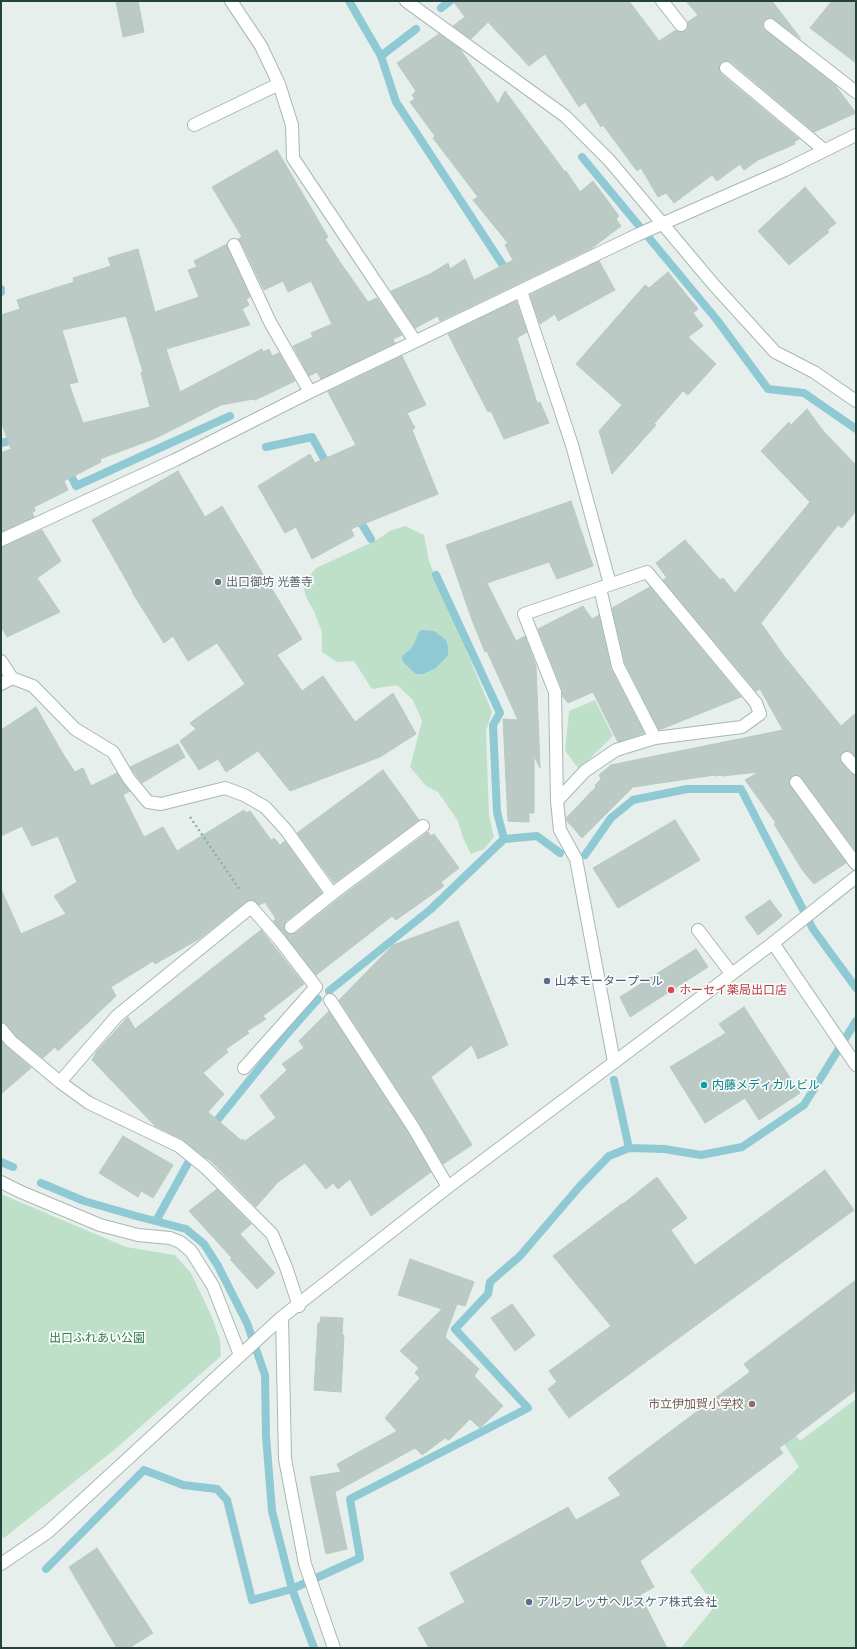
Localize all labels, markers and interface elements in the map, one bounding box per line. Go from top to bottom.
place label: 出口御坊 光善寺 [226,575,313,589]
marker: 出口御坊 光善寺 [213,577,223,587]
place label: 山本モータープール [555,974,663,988]
marker: 山本モータープール [542,976,552,986]
place label: ホーセイ薬局出口店 [679,983,787,997]
marker: ホーセイ薬局出口店 [666,985,676,995]
place label: 内藤メディカルビル [712,1078,820,1092]
marker: 内藤メディカルビル [699,1080,709,1090]
park label: 出口ふれあい公園 [49,1331,145,1345]
place label: 市立伊加賀小学校 [648,1397,744,1411]
marker: 市立伊加賀小学校 [747,1399,757,1409]
place label: アルフレッサヘルスケア株式会社 [537,1595,717,1609]
marker: アルフレッサヘルスケア株式会社 [524,1597,534,1607]

